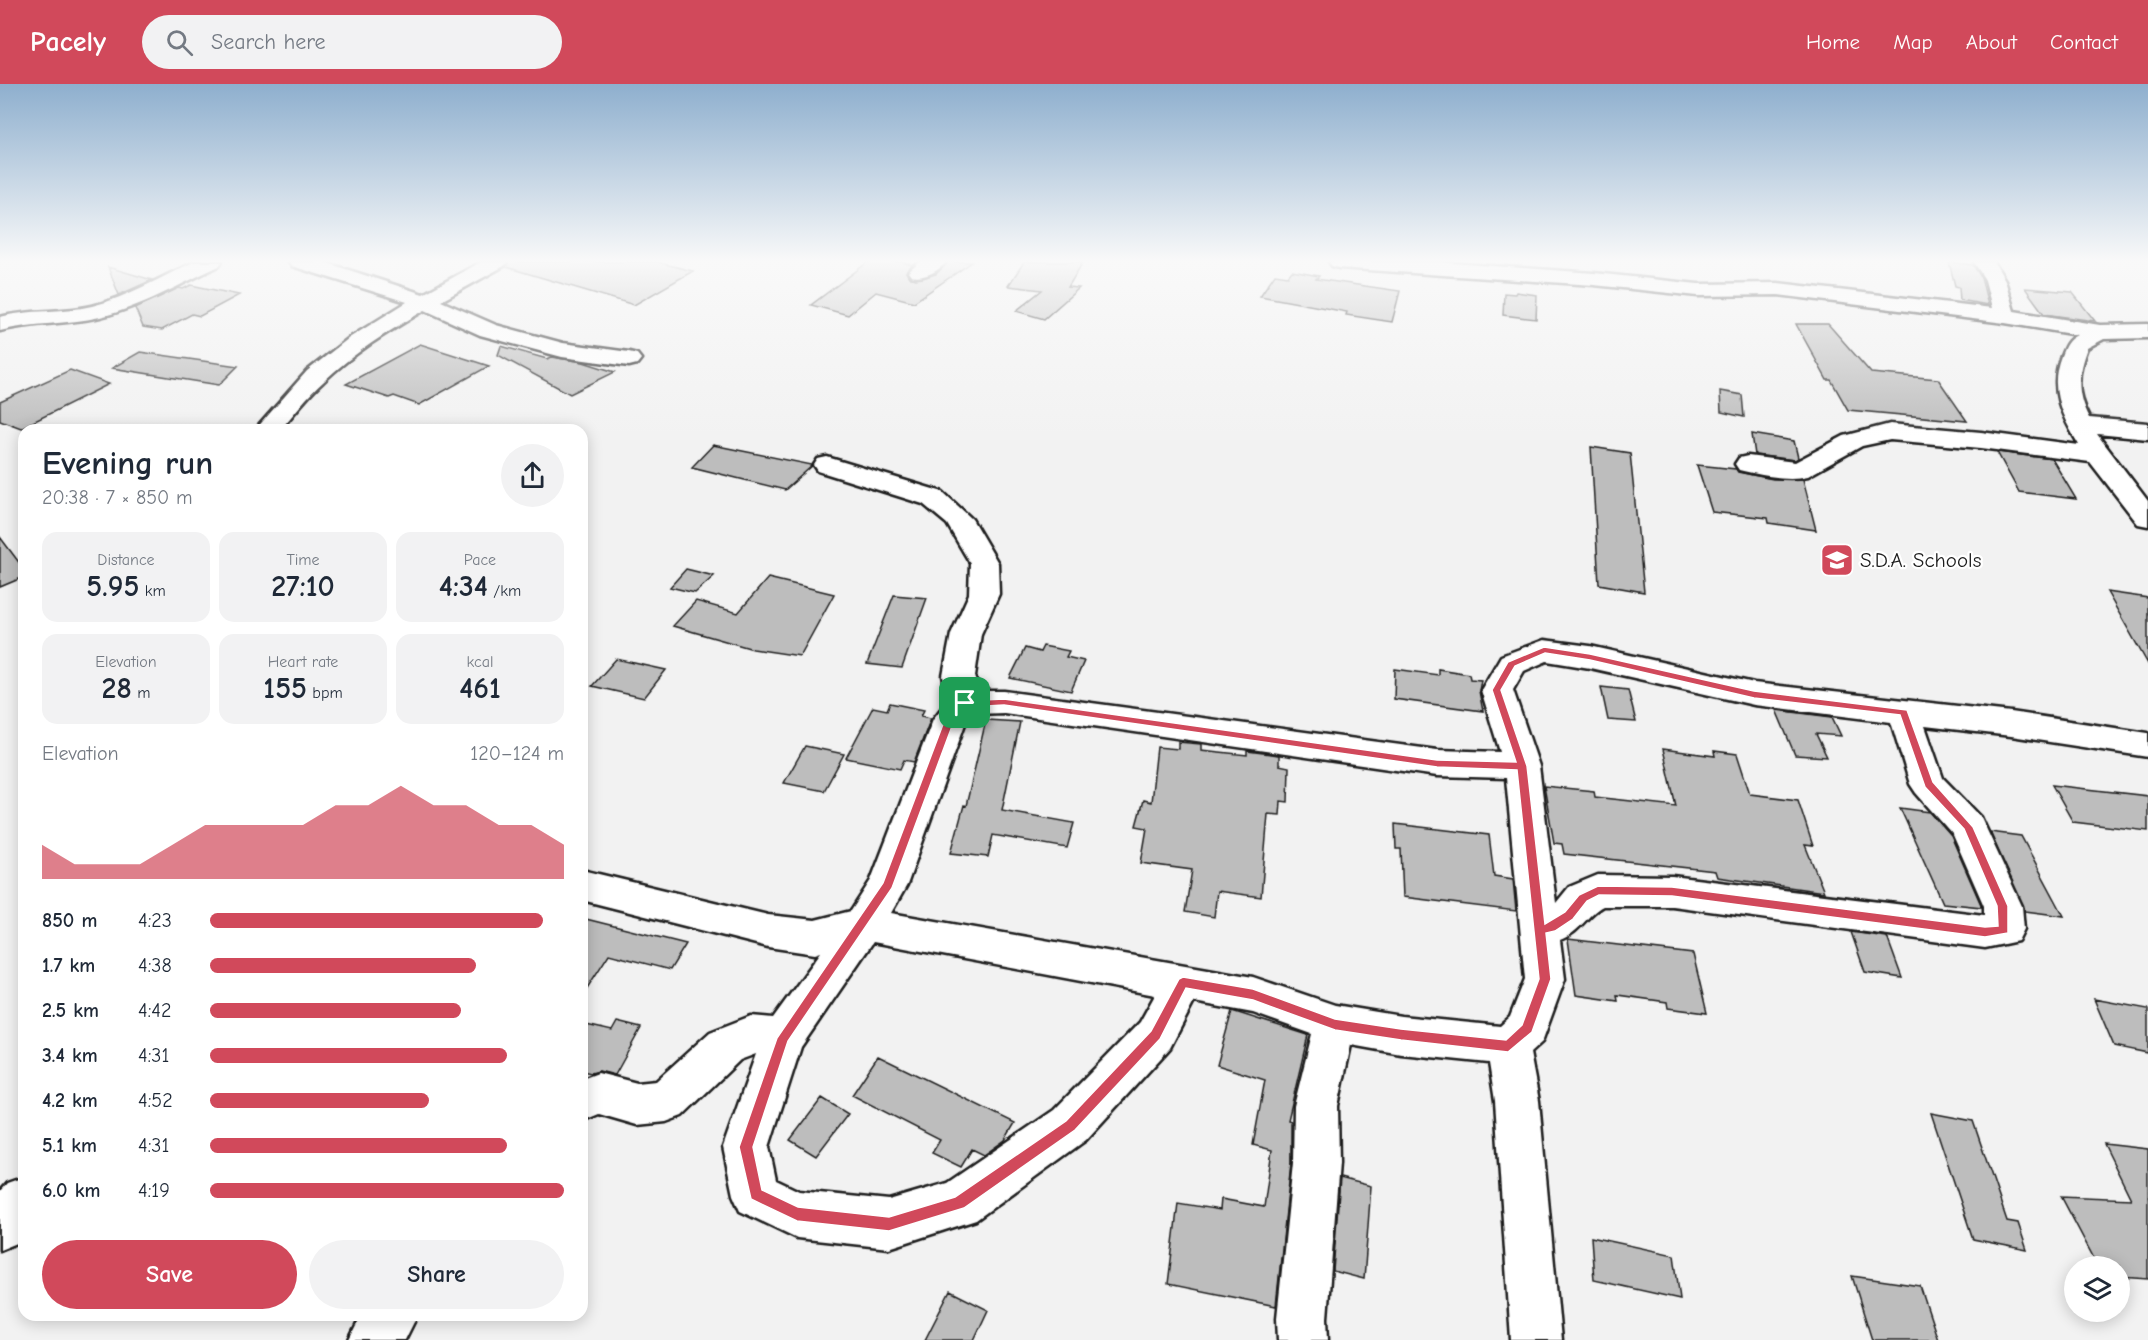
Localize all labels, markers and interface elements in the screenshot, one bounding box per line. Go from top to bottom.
search box [142,15,562,69]
text: Pacely [30,26,106,58]
icon: search [163,26,196,59]
text: Search here [211,29,326,55]
text: Home [1806,30,1860,54]
text: Map [1893,30,1933,54]
text: About [1966,30,2017,54]
text: Contact [2050,30,2118,54]
text: Evening run [42,444,213,482]
button: share [501,444,564,507]
text: 20:38 · 7 × 850 m [42,486,192,509]
school or university icon: S.D.A. Schools [1819,542,1855,578]
place label: S.D.A. Schools [1860,548,1981,572]
text: Distance [97,551,155,569]
text: Time [286,551,320,569]
text: Pace [464,551,496,569]
text: 5.95 [86,569,139,604]
text: 27:10 [271,569,335,604]
text: 4:34 [439,569,488,604]
text: km [139,582,166,600]
text: /km [488,582,521,600]
text: Elevation [95,653,157,671]
text: Heart rate [268,653,338,671]
text: kcal [467,653,493,671]
text: 28 [102,671,132,706]
text: 155 [263,671,307,706]
text: 461 [459,671,501,706]
pin [939,677,990,728]
text: m [132,684,150,702]
text: bpm [307,684,343,702]
icon: arrive [948,686,981,719]
text: Elevation [42,742,119,765]
text: 120–124 m [470,742,564,765]
text: 850 m [42,909,97,932]
text: 4:23 [138,909,172,932]
text: 1.7 km [42,954,95,977]
text: 4:38 [138,954,172,977]
text: 2.5 km [42,999,99,1022]
text: 4:42 [138,999,171,1022]
text: 3.4 km [42,1044,98,1067]
text: 4:31 [138,1044,169,1067]
text: 4.2 km [42,1089,98,1112]
text: 4:52 [138,1089,173,1112]
text: 5.1 km [42,1134,97,1157]
text: 4:31 [138,1134,169,1157]
text: 6.0 km [42,1179,100,1202]
text: 4:19 [138,1179,170,1202]
button: Save [42,1240,297,1309]
button: Share [309,1240,564,1309]
map controls [2064,1256,2130,1322]
button: layers [2064,1256,2130,1322]

